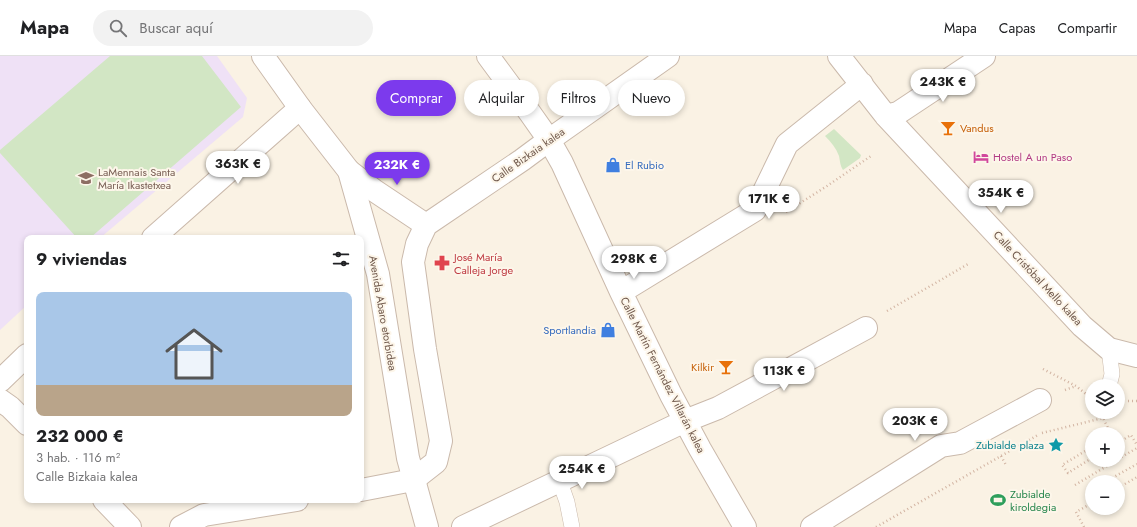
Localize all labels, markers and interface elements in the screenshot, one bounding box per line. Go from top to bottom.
search box [93,10,373,46]
text: Mapa [20,14,69,41]
icon: search [107,17,129,39]
text: Buscar aquí [139,17,213,39]
text: Mapa [944,18,977,38]
text: Capas [999,18,1036,38]
text: Compartir [1058,18,1117,38]
pin: 243K € [910,69,976,103]
text: 243K € [919,72,967,91]
chip: Comprar [376,80,456,116]
chip: Alquilar [464,80,539,116]
chip: Filtros [547,80,610,116]
chip: Nuevo [618,80,685,116]
bar icon: Vandus [939,119,957,137]
place label: Vandus [960,120,994,136]
street label: Calle Bizkaia kalea [488,124,568,186]
hotel icon: Hostel A un Paso [972,148,990,166]
place label: Hostel A un Paso [993,149,1072,165]
pin: 363K € [205,151,271,185]
pin: 232K € [364,152,430,186]
text: 363K € [215,154,261,173]
text: 232K € [374,155,420,174]
shop icon: El Rubio [604,156,622,174]
place label: El Rubio [625,157,664,173]
place label: LaMennais Santa María Ikastetxea [98,164,175,193]
school or university icon: LaMennais Santa María Ikastetxea [77,169,95,187]
pin: 354K € [968,180,1034,214]
text: 354K € [977,183,1025,202]
pin: 171K € [736,186,802,220]
text: 171K € [748,189,790,208]
street label: Calle Cristóbal Mello kalea [990,227,1086,329]
pin: 298K € [601,246,667,280]
text: 9 viviendas [36,247,127,271]
icon: filters [330,248,352,270]
place label: José María Calleja Jorge [452,249,513,278]
text: 298K € [611,249,657,268]
street label: Avenida Abaro etorbidea [365,254,401,372]
pharmacy icon: José María Calleja Jorge [433,254,451,272]
street label: Calle Martín Fernández Villarán kalea [617,294,709,456]
icon: home [158,318,230,390]
shop icon: Sportlandia [599,321,617,339]
place label: Sportlandia [543,322,596,338]
bar icon: Kilkir [717,358,735,376]
pin: 113K € [751,358,817,392]
place label: Kilkir [691,359,714,375]
text: 113K € [763,361,805,380]
map controls [1085,379,1125,515]
button: layers [1085,379,1125,419]
pin: 203K € [882,408,948,442]
text: 203K € [892,411,938,430]
text: 232 000 € [36,424,124,448]
button: + [1085,427,1125,467]
place icon: Zubialde plaza [1047,436,1065,454]
place label: Zubialde plaza [976,437,1044,453]
text: 3 hab. · 116 m² [36,448,120,467]
pin: 254K € [549,456,615,490]
text: 254K € [558,459,606,478]
text: Calle Bizkaia kalea [36,467,138,486]
button: − [1085,475,1125,515]
place label: Zubialde kiroldegia [1010,486,1056,515]
sports icon: Zubialde kiroldegia [989,491,1007,509]

